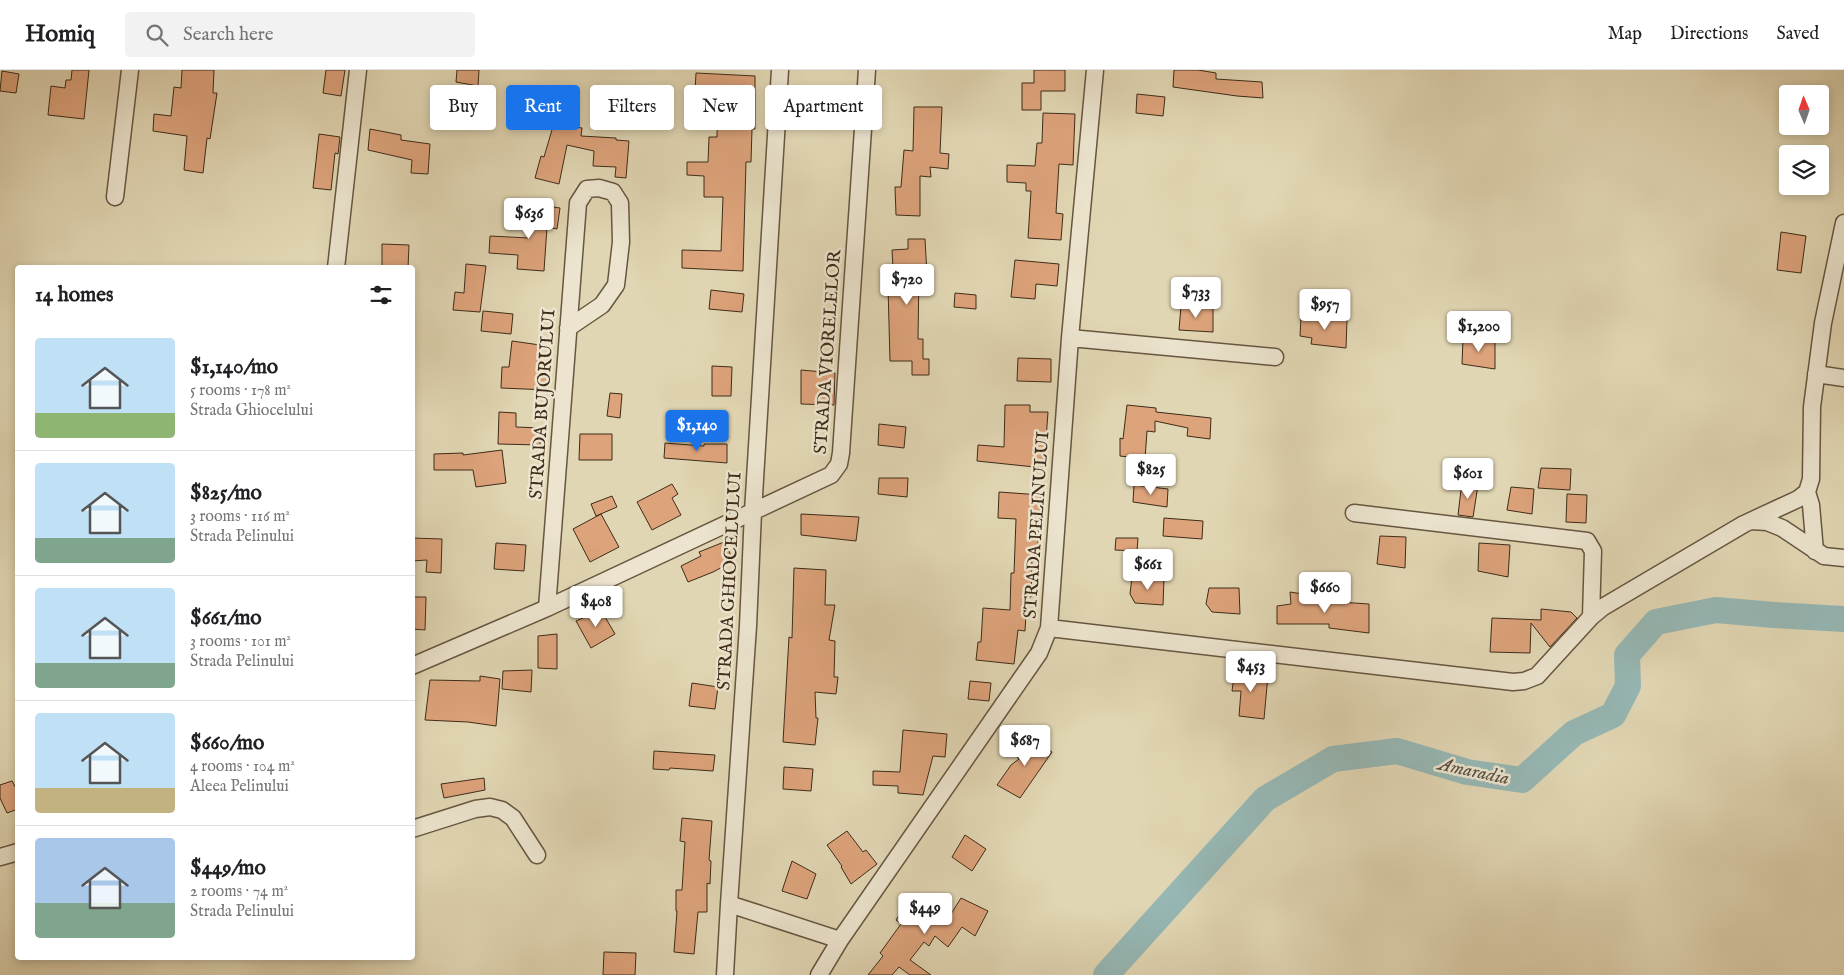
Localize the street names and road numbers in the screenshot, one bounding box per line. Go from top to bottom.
street label: STRADA VIORELELOR [810,248,847,455]
street label: STRADA BUJORULUI [525,308,562,500]
street label: STRADA PELINULUI [1019,430,1056,620]
street label: STRADA GHIOCELULUI [713,471,748,691]

